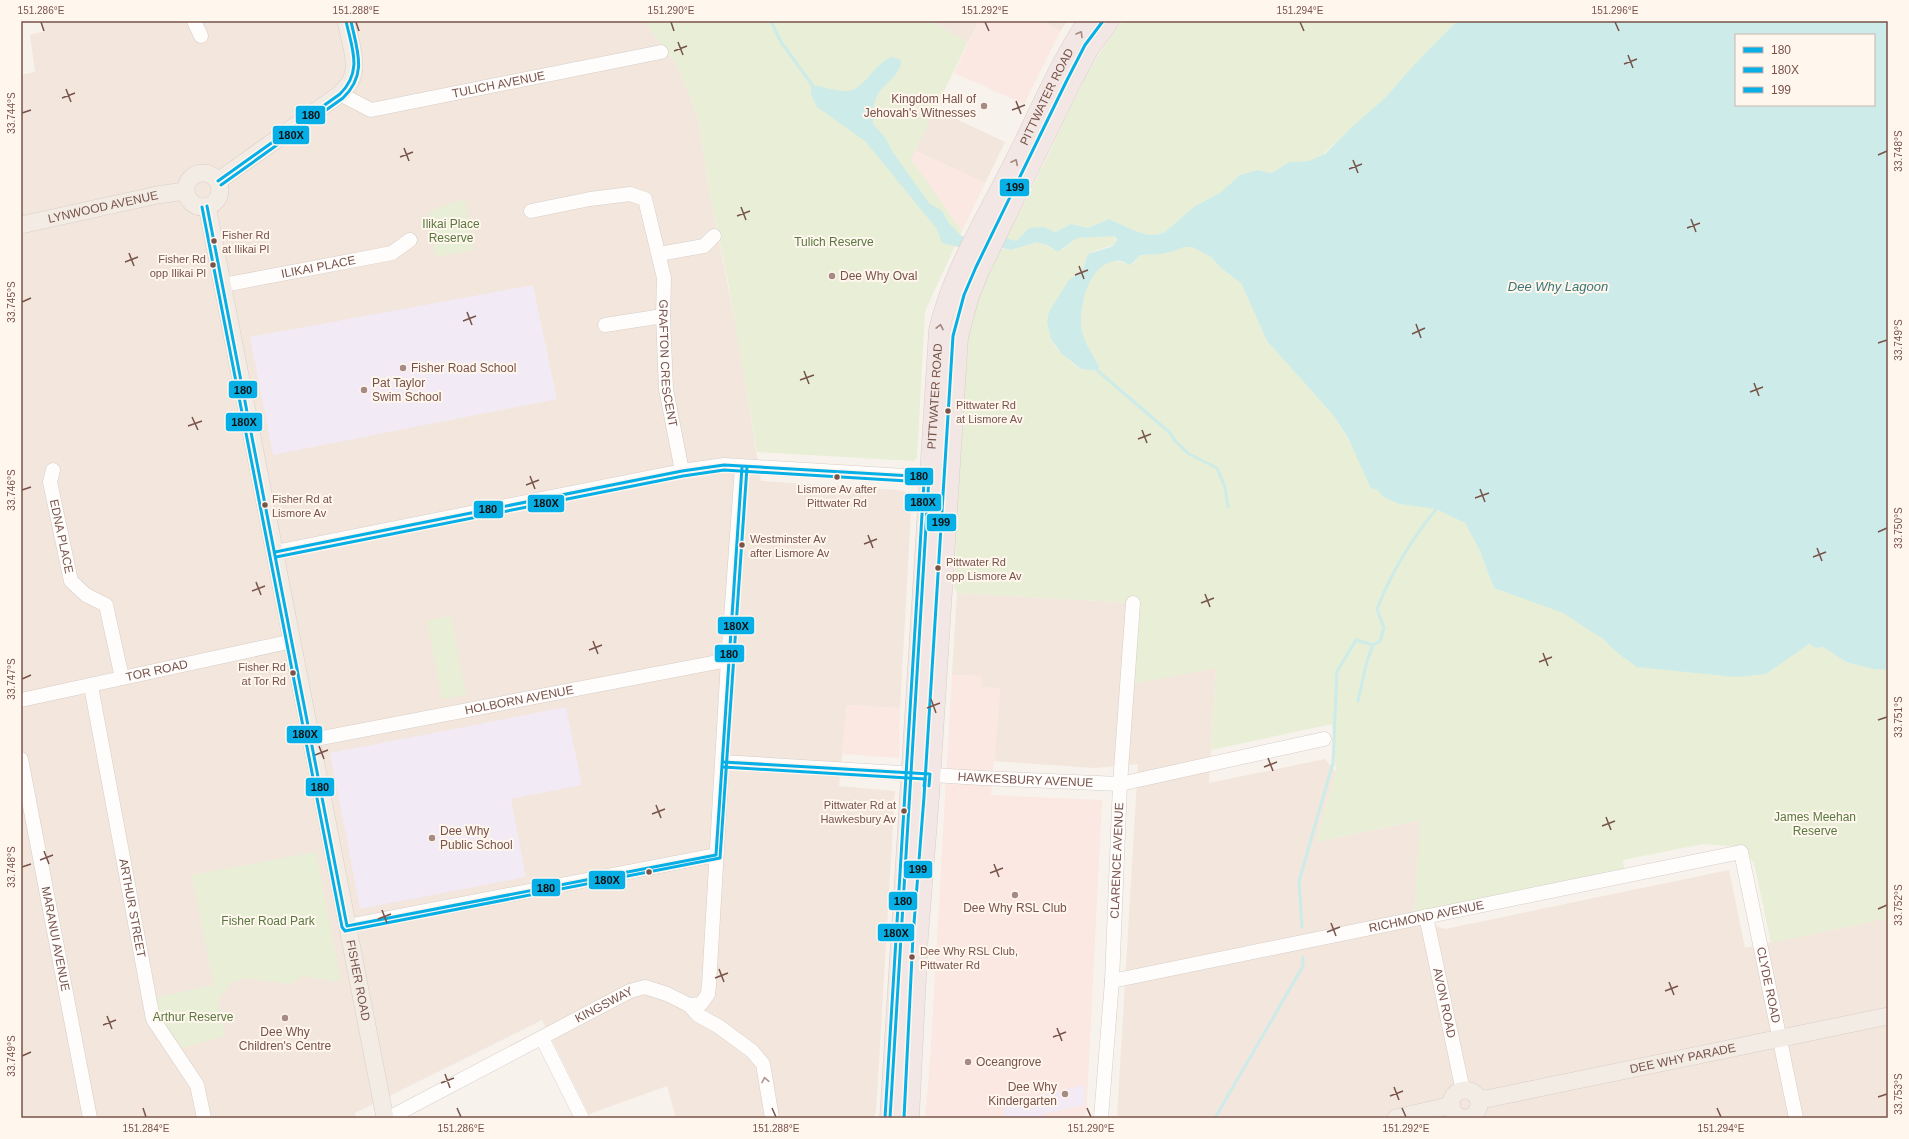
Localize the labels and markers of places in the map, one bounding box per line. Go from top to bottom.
place label: Kingdom Hall of Jehovah's Witnesses [864,92,977,120]
marker: Kingdom Hall of Jehovah's Witnesses [979,101,989,111]
place label: Fisher Rd at Ilikai Pl [222,229,270,255]
marker: Fisher Rd at Ilikai Pl [209,236,219,246]
place label: Fisher Rd opp Ilikai Pl [150,253,206,279]
marker: Fisher Rd opp Ilikai Pl [208,260,218,270]
place label: Dee Why Oval [840,269,917,283]
marker: Dee Why Oval [827,271,837,281]
place label: Fisher Road School [411,361,516,375]
marker: Fisher Road School [398,363,408,373]
place label: Pat Taylor Swim School [372,376,441,404]
marker: Pat Taylor Swim School [359,385,369,395]
place label: Pittwater Rd at Lismore Av [956,399,1023,425]
marker: Pittwater Rd at Lismore Av [943,406,953,416]
marker: Lismore Av after Pittwater Rd [832,472,842,482]
place label: Lismore Av after Pittwater Rd [797,483,877,509]
place label: Fisher Rd at Lismore Av [272,493,332,519]
marker: Fisher Rd at Lismore Av [260,500,270,510]
place label: Westminster Av after Lismore Av [750,533,830,559]
marker: Westminster Av after Lismore Av [737,540,747,550]
place label: Pittwater Rd opp Lismore Av [946,556,1022,582]
marker: Pittwater Rd opp Lismore Av [933,563,943,573]
place label: Fisher Rd at Tor Rd [238,661,286,687]
marker: Fisher Rd at Tor Rd [288,668,298,678]
place label: Pittwater Rd at Hawkesbury Av [820,799,896,825]
marker: Pittwater Rd at Hawkesbury Av [899,806,909,816]
place label: Dee Why Public School [440,824,513,852]
marker: Dee Why Public School [427,833,437,843]
unlabelled marker [644,867,654,877]
marker: Dee Why RSL Club [1010,890,1020,900]
place label: Dee Why RSL Club [963,901,1067,915]
place label: Dee Why RSL Club, Pittwater Rd [920,945,1018,971]
marker: Dee Why RSL Club, Pittwater Rd [907,952,917,962]
marker: Dee Why Children's Centre [280,1013,290,1023]
place label: Dee Why Children's Centre [239,1025,331,1053]
place label: Oceangrove [976,1055,1042,1069]
marker: Oceangrove [963,1057,973,1067]
place label: Dee Why Kindergarten [988,1080,1057,1108]
marker: Dee Why Kindergarten [1060,1089,1070,1099]

